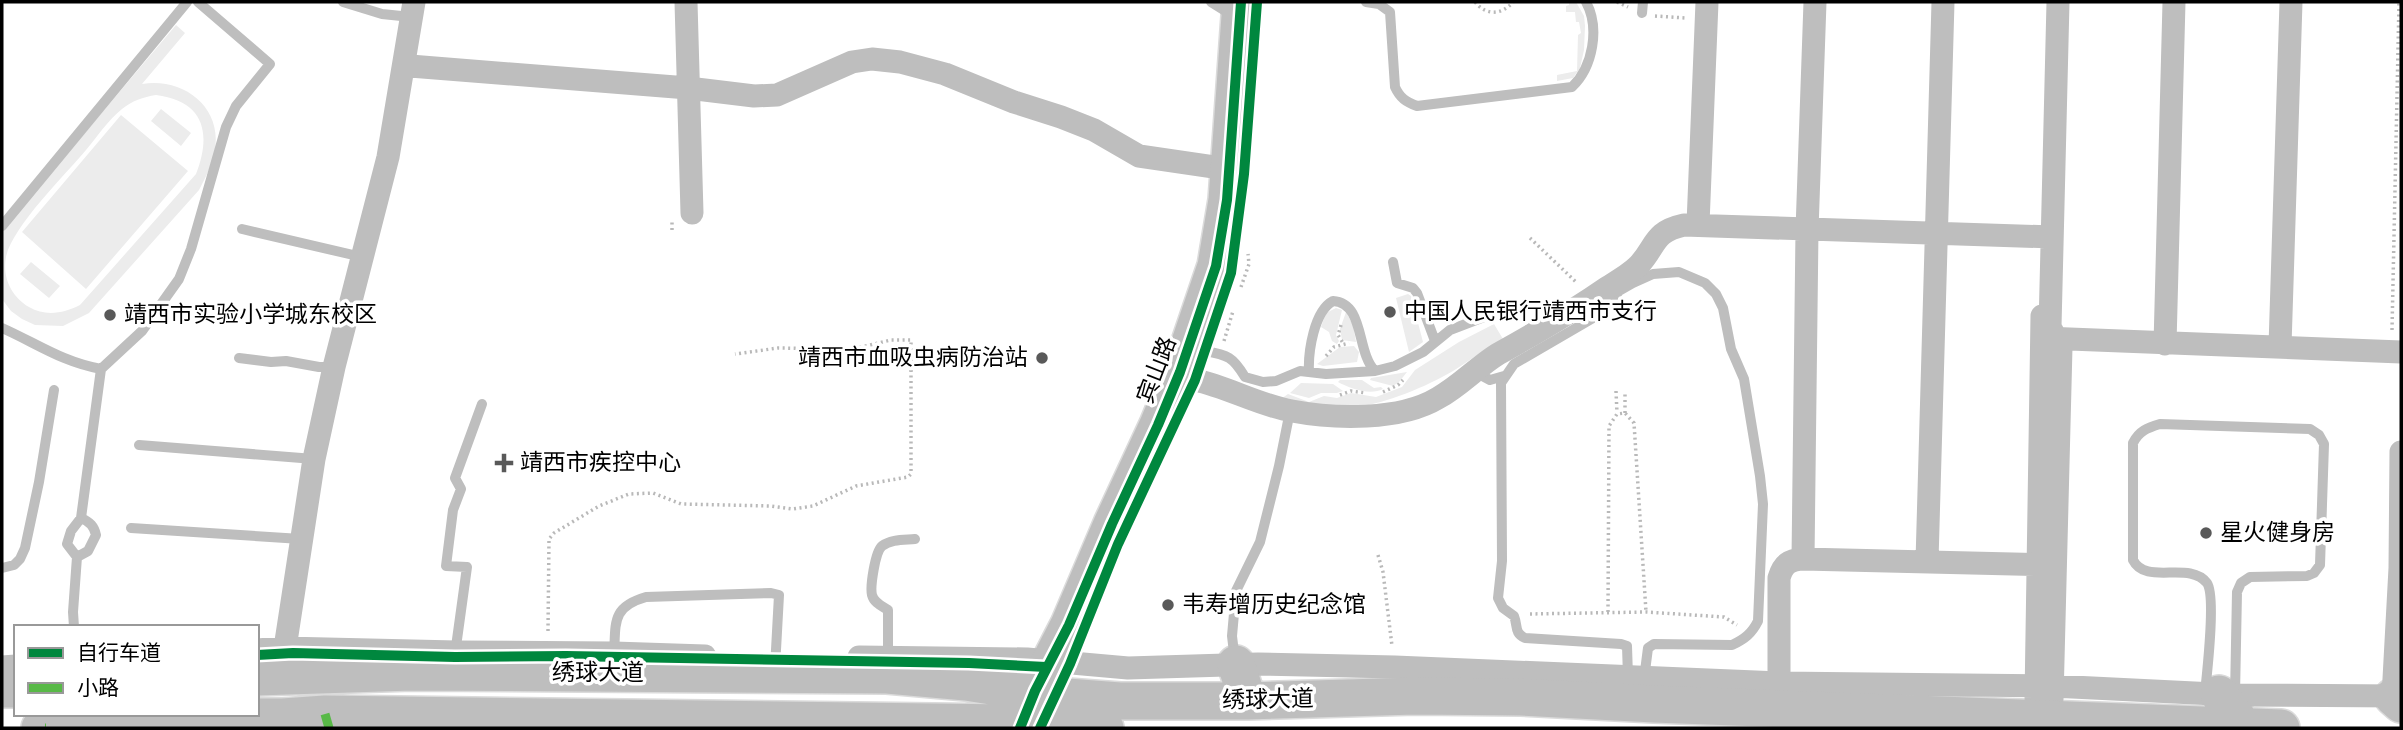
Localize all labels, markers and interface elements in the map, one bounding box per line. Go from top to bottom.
place label: 中国人民银行靖西市支行 [1404,298,1657,326]
place label: 靖西市实验小学城东校区 [124,301,377,329]
marker: 中国人民银行靖西市支行 [1382,304,1398,320]
marker: 靖西市实验小学城东校区 [102,307,118,323]
street label: 宾山路 [1132,333,1182,407]
place label: 靖西市血吸虫病防治站 [798,344,1028,372]
marker: 靖西市血吸虫病防治站 [1034,350,1050,366]
place label: 靖西市疾控中心 [520,449,681,477]
marker: 靖西市疾控中心 [494,453,514,473]
place label: 星火健身房 [2220,519,2335,547]
marker: 星火健身房 [2198,525,2214,541]
place label: 韦寿增历史纪念馆 [1182,591,1366,619]
marker: 韦寿增历史纪念馆 [1160,597,1176,613]
legend [14,625,259,716]
text: 自行车道 [77,641,161,666]
street label: 绣球大道 [552,659,644,687]
text: 小路 [77,676,119,701]
street label: 绣球大道 [1222,685,1314,715]

